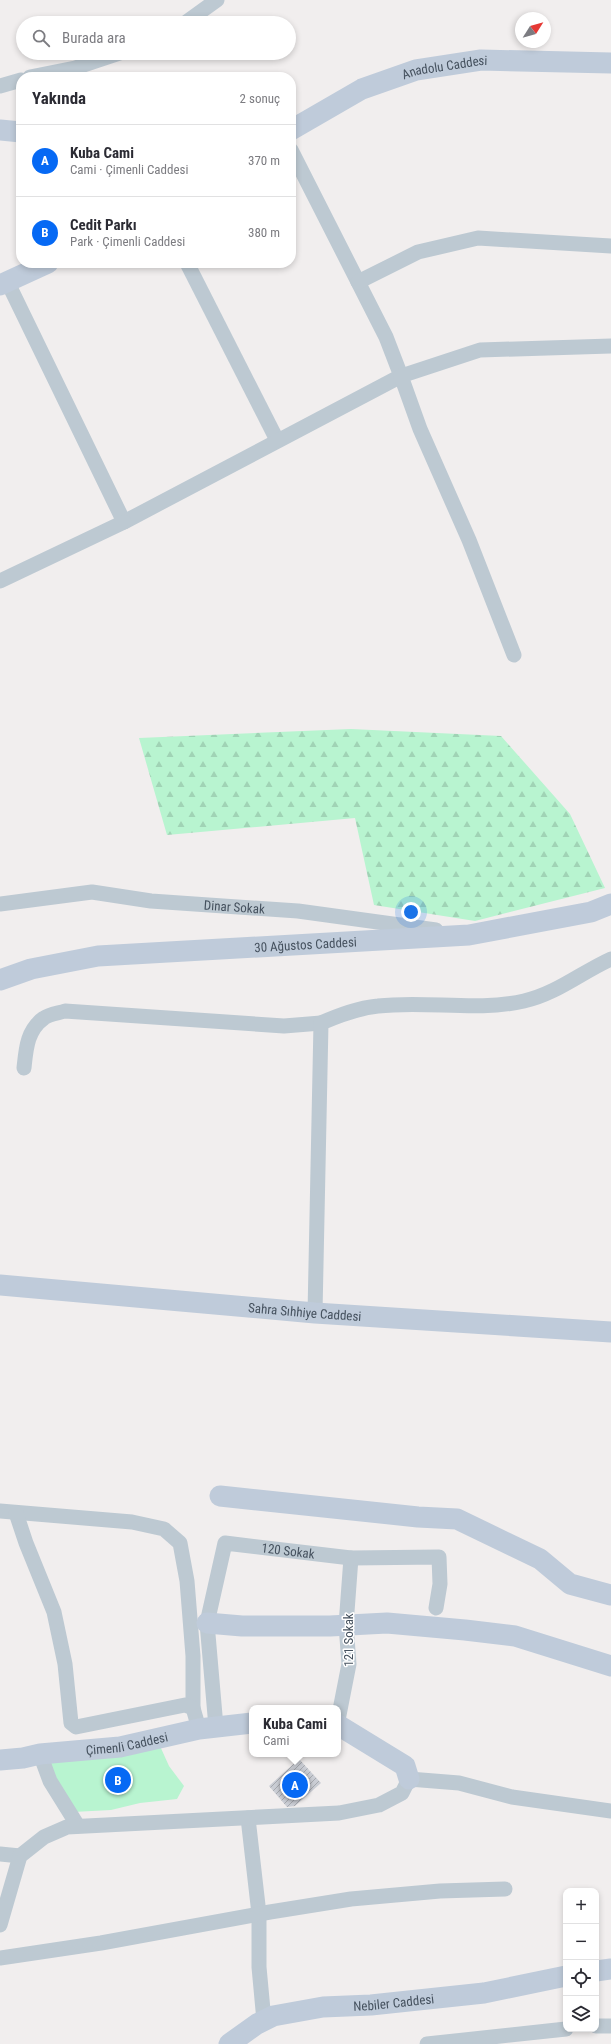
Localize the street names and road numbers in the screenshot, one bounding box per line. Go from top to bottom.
street label: Anadolu Caddesi [400,53,488,82]
street label: Dinar Sokak [203,898,265,917]
street label: 30 Ağustos Caddesi [254,934,357,955]
street label: Sahra Sıhhiye Caddesi [248,1300,362,1324]
street label: 120 Sokak [261,1540,316,1562]
street label: 121 Sokak [341,1613,356,1667]
street label: Çimenli Caddesi [85,1729,169,1758]
street label: Nebiler Caddesi [353,1991,435,2014]

